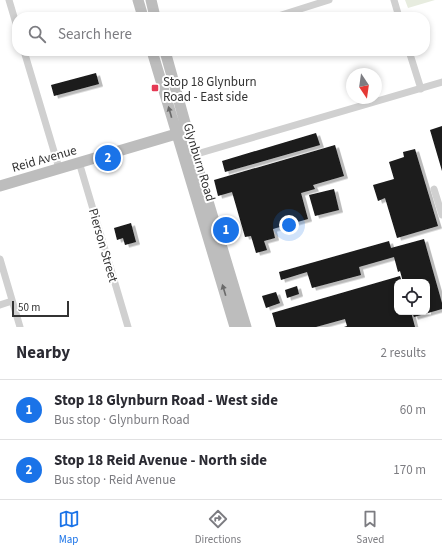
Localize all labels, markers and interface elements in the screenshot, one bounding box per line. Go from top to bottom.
search box [12,12,430,56]
icon: search [26,23,48,45]
text: Search here [58,24,132,45]
north arrow [346,68,382,104]
place label: Stop 18 Glynburn Road - East side [163,73,257,106]
marker: Stop 18 Glynburn Road - East side [150,83,160,93]
one-way arrow [167,105,173,117]
street label: Glynburn Road [179,121,219,204]
street label: Reid Avenue [10,141,79,177]
pin: 2 [95,143,121,173]
street label: Pierson Street [84,206,122,285]
pin: 1 [213,215,239,245]
your location [279,215,299,235]
map controls [394,279,430,315]
button: locate [394,279,430,315]
one-way arrow [221,283,227,295]
scale bar [12,299,69,318]
text: 50 m [18,300,40,315]
text: Nearby [16,341,70,365]
text: 2 results [381,344,426,362]
text: Stop 18 Glynburn Road - West side [54,390,278,411]
text: 1 [26,401,32,419]
text: 60 m [400,401,426,419]
text: Bus stop · Glynburn Road [54,411,190,429]
text: Stop 18 Reid Avenue - North side [54,450,267,471]
text: 2 [26,461,32,479]
text: 170 m [393,461,426,479]
text: Bus stop · Reid Avenue [54,471,176,489]
tab: Map [58,508,80,547]
tab: Directions [195,508,241,547]
tab: Saved [356,508,384,547]

